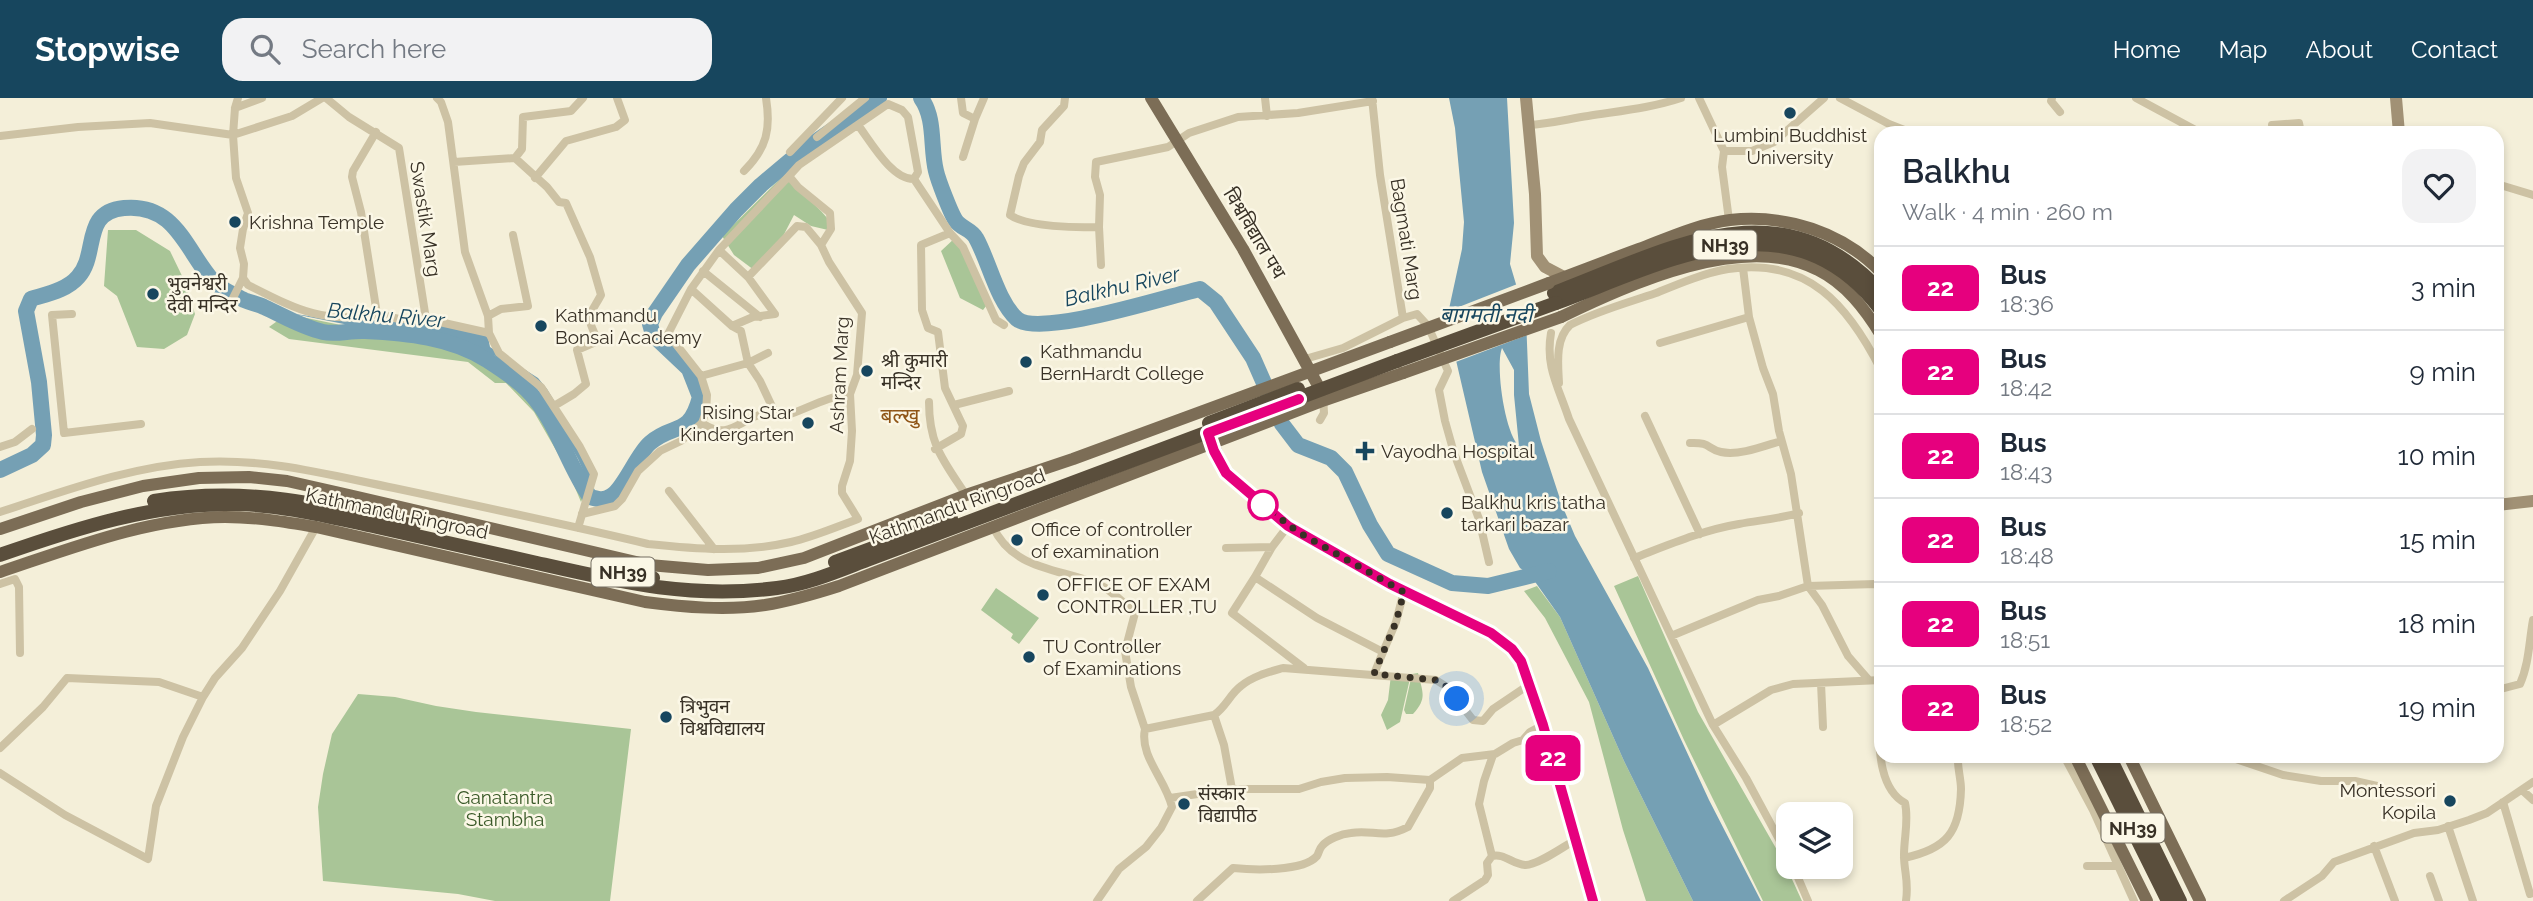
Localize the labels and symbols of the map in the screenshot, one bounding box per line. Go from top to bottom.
marker: Lumbini Buddhist University [1782,105,1798,121]
place label: Lumbini Buddhist University [1713,124,1868,168]
street label: Swastik Marg [406,160,446,278]
street label: Bagmati Marg [1387,177,1427,301]
street label: विश्वविद्याल पथ [1219,184,1291,283]
place label: Krishna Temple [249,211,384,233]
marker: Krishna Temple [227,214,243,230]
road number: NH39 [1694,230,1756,260]
water label: Balkhu River [1062,260,1183,311]
place label: भुवनेश्वरी देवी मन्दिर [167,272,239,316]
marker: भुवनेश्वरी देवी मन्दिर [145,286,161,302]
water label: Balkhu River [326,297,447,333]
water label: बागमती नदी [1440,302,1536,327]
place label: Kathmandu Bonsai Academy [555,304,702,348]
street label: Ashram Marg [825,316,853,434]
marker: Kathmandu Bonsai Academy [533,318,549,334]
place label: Kathmandu BernHardt College [1040,340,1204,384]
place label: श्री कुमारी मन्दिर [881,349,949,393]
marker: Kathmandu BernHardt College [1018,354,1034,370]
marker: श्री कुमारी मन्दिर [859,363,875,379]
place label: Rising Star Kindergarten [680,401,794,445]
district label: बल्खु [881,403,920,429]
marker: Rising Star Kindergarten [800,415,816,431]
place label: Vayodha Hospital [1381,440,1535,462]
marker: Vayodha Hospital [1355,441,1375,461]
street label: Kathmandu Ringroad [866,464,1048,548]
street label: Kathmandu Ringroad [304,483,490,543]
unlabelled marker [1248,490,1278,520]
place label: Balkhu kris tatha tarkari bazar [1461,491,1606,535]
marker: Balkhu kris tatha tarkari bazar [1439,505,1455,521]
place label: Office of controller of examination [1031,518,1193,562]
marker: Office of controller of examination [1009,532,1025,548]
road number: NH39 [592,558,654,586]
place label: OFFICE OF EXAM CONTROLLER ,TU [1057,573,1217,617]
marker: OFFICE OF EXAM CONTROLLER ,TU [1035,587,1051,603]
place label: TU Controller of Examinations [1043,635,1181,679]
marker: TU Controller of Examinations [1021,649,1037,665]
your location [1439,681,1474,716]
place label: त्रिभुवन विश्वविद्यालय [680,695,766,739]
marker: त्रिभुवन विश्वविद्यालय [658,709,674,725]
line badge: 22 [1522,735,1584,781]
place label: Montessori Kopila [2339,779,2436,823]
place label: संस्कार विद्यापीठ [1198,782,1258,826]
park label: Ganatantra Stambha [457,786,553,830]
marker: Montessori Kopila [2442,793,2458,809]
marker: संस्कार विद्यापीठ [1176,796,1192,812]
road number: NH39 [2102,814,2164,842]

